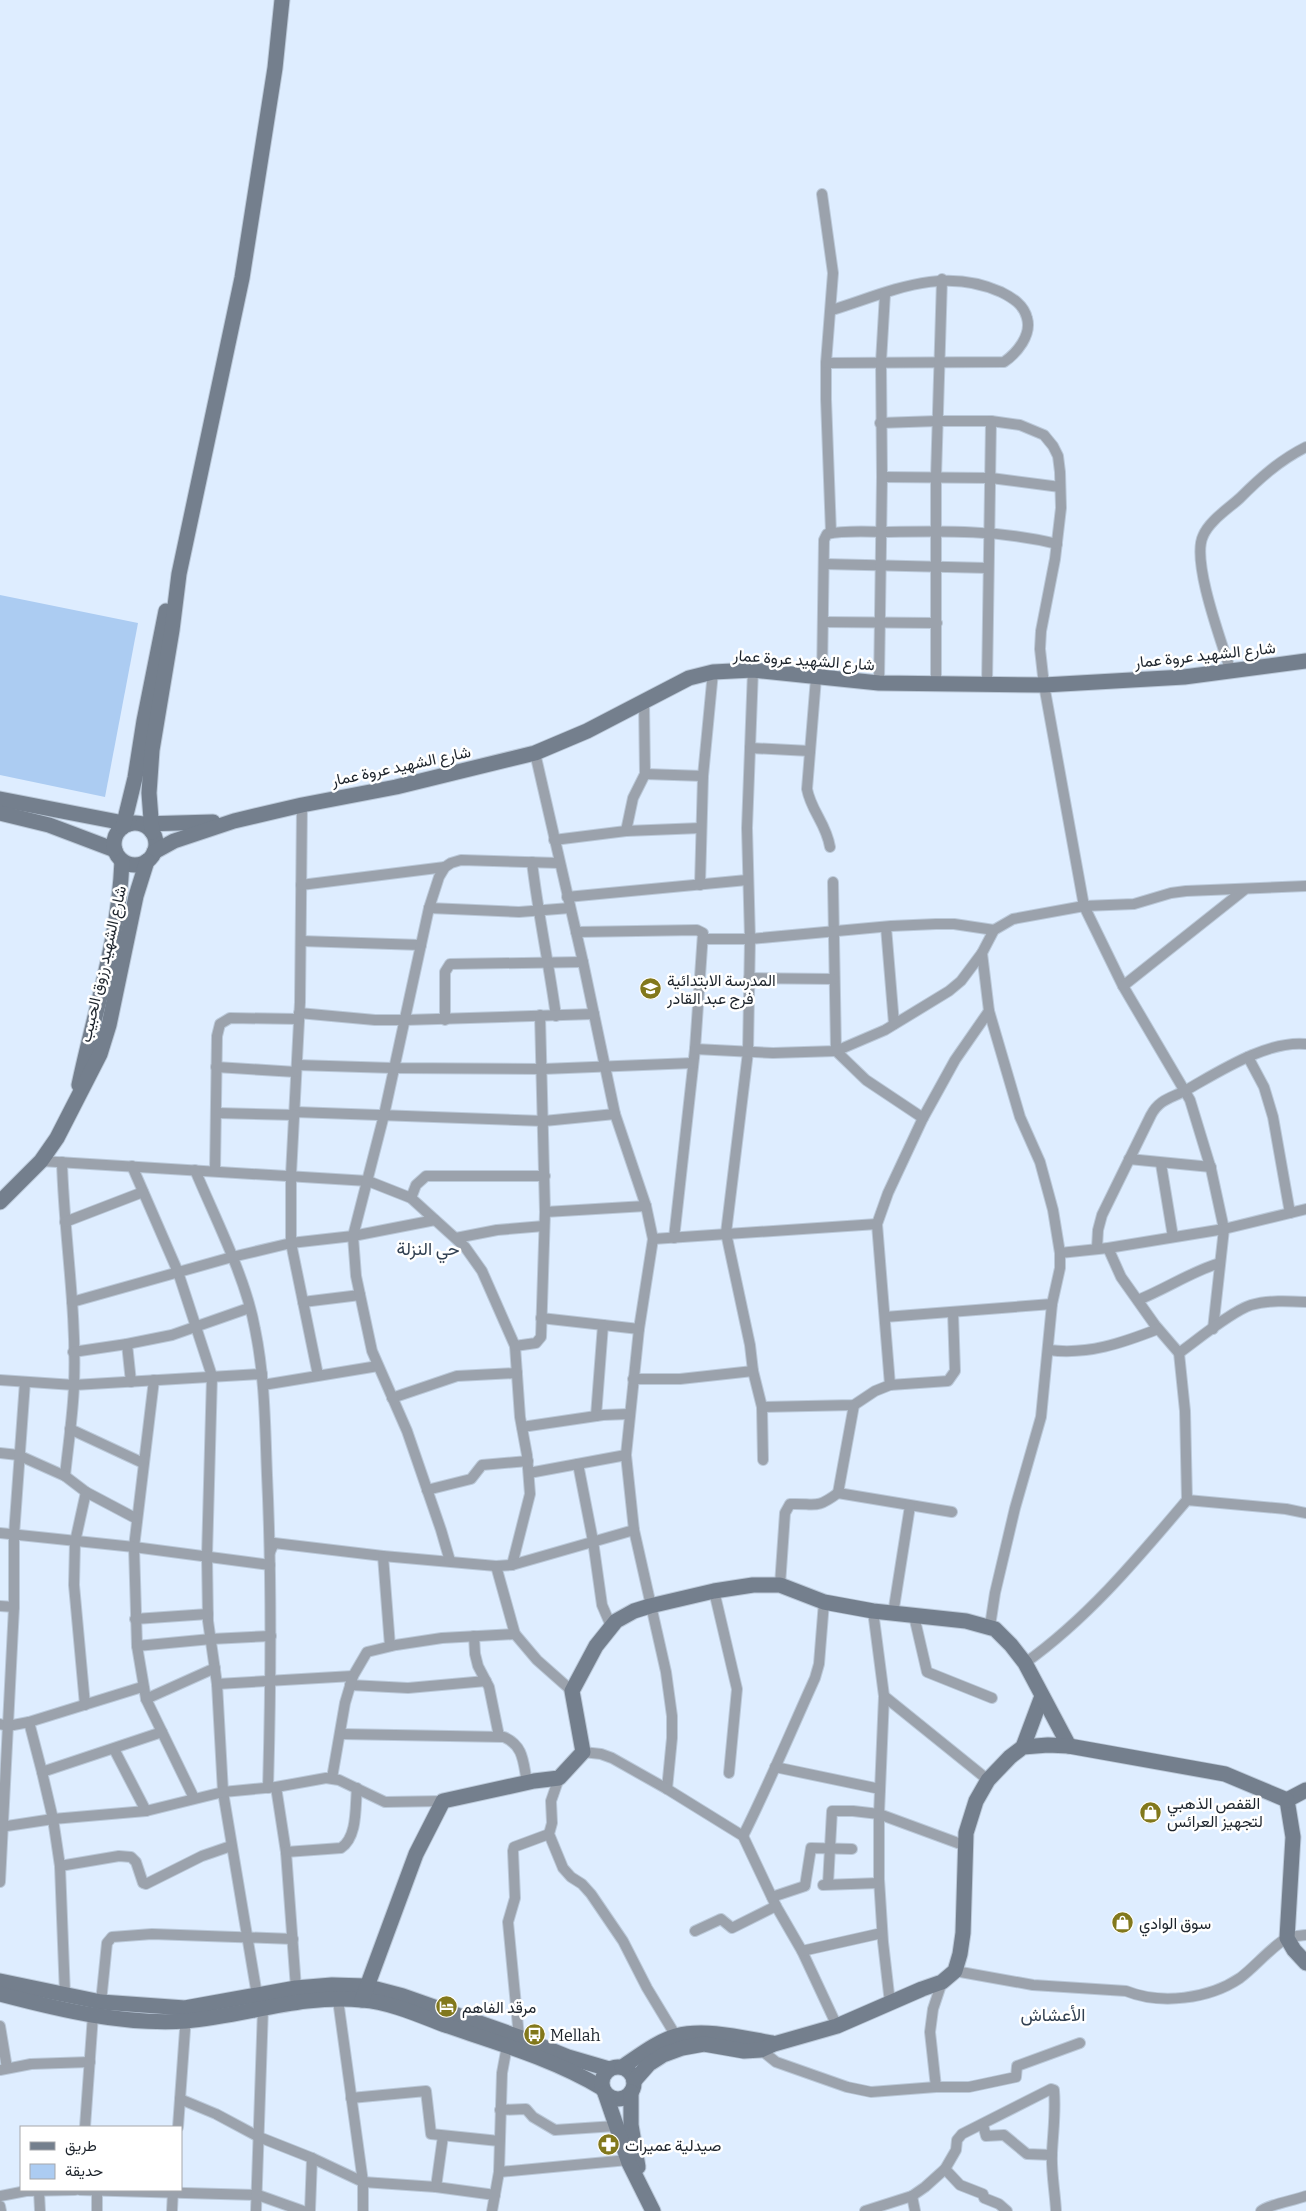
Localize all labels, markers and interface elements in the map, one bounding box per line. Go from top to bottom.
street label: شارع الشهيد عروة عمار [1132,638,1277,674]
street label: شارع الشهيد عروة عمار [731,646,875,676]
street label: شارع الشهيد عروة عمار [329,742,473,792]
street label: شارع الشهيد رزوق الحبيب [76,884,132,1045]
place label: المدرسة الابتدائية فرج عبد القادر [666,971,776,1010]
school or university icon: المدرسة الابتدائية فرج عبد القادر [639,977,663,1001]
district label: حي النزلة [396,1238,460,1264]
place label: القفص الذهبي لتجهيز العرائس [1167,1794,1263,1832]
shop icon: القفص الذهبي لتجهيز العرائس [1139,1800,1163,1824]
shop icon: سوق الوادي [1111,1911,1135,1935]
place label: سوق الوادي [1139,1914,1211,1937]
hotel icon: مرقد الفاهم [434,1995,458,2019]
place label: مرقد الفاهم [462,1998,536,2018]
district label: الأعشاش [1021,2004,1085,2026]
bus stop icon: Mellah [522,2023,546,2047]
place label: Mellah [550,2026,600,2045]
legend [20,2126,182,2191]
pharmacy icon: صيدلية عميرات [597,2133,621,2157]
place label: صيدلية عميرات [625,2136,721,2156]
text: طريق [65,2137,97,2156]
text: حديقة [65,2162,103,2180]

